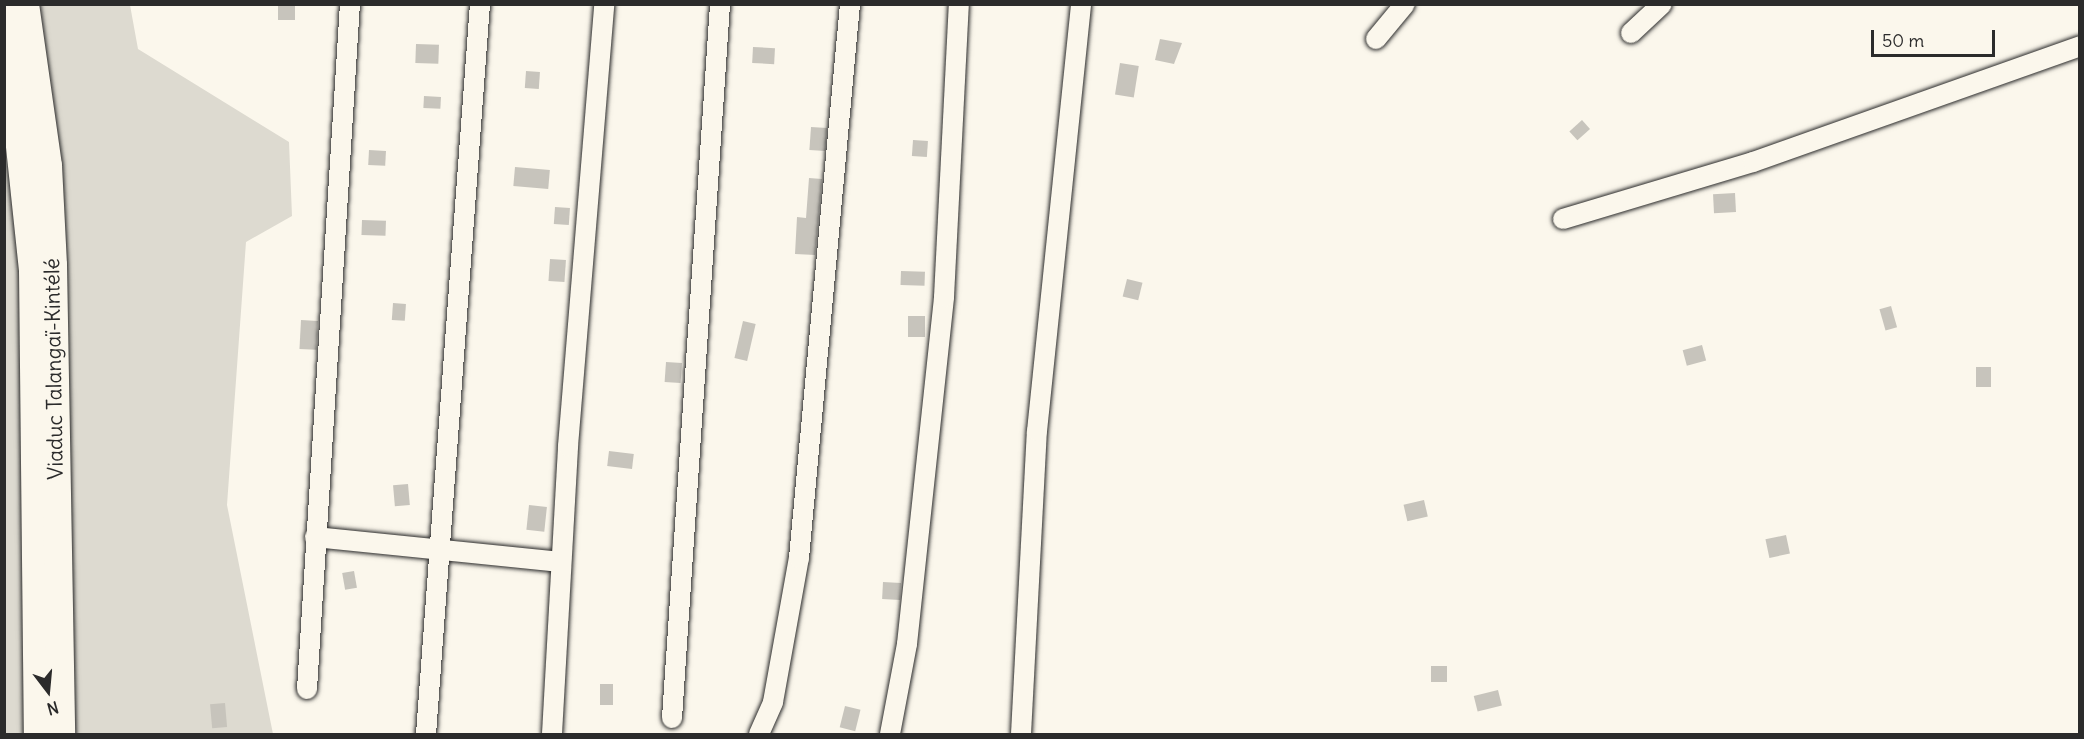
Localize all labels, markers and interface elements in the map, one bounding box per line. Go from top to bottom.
scale bar [1874,18,1998,56]
text: 50 m [1882,29,1924,52]
street label: Viaduc Talangaï-Kintélé [39,258,69,480]
north arrow [18,661,78,721]
text: N [45,697,61,719]

